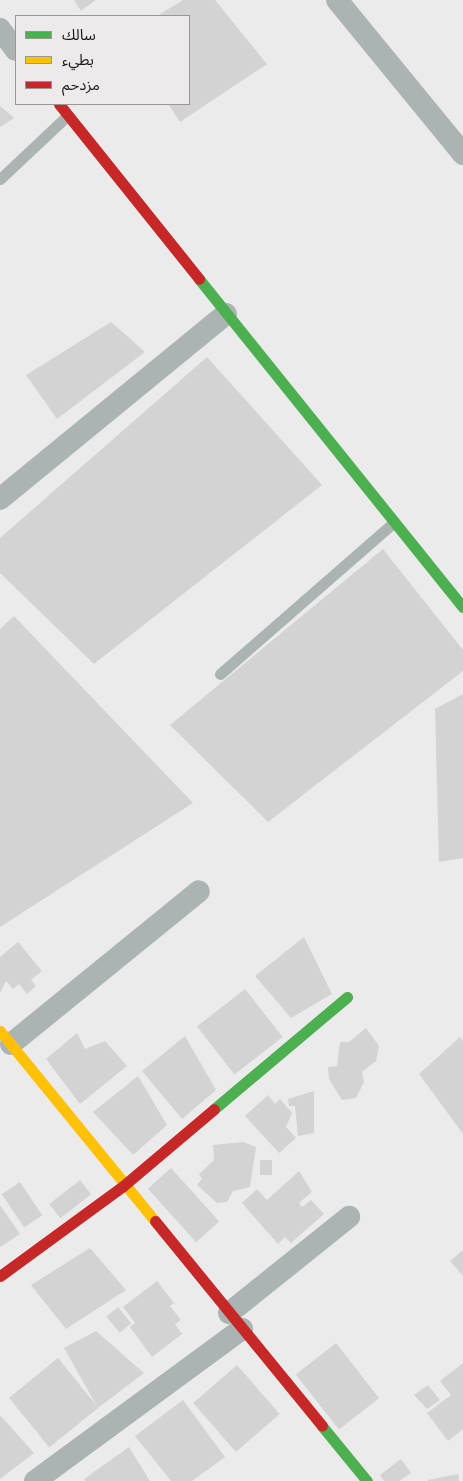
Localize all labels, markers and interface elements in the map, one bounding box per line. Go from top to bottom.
legend [15,15,190,105]
text: سالك [62,25,96,44]
text: بطيء [62,50,94,69]
text: مزدحم [62,75,100,94]

